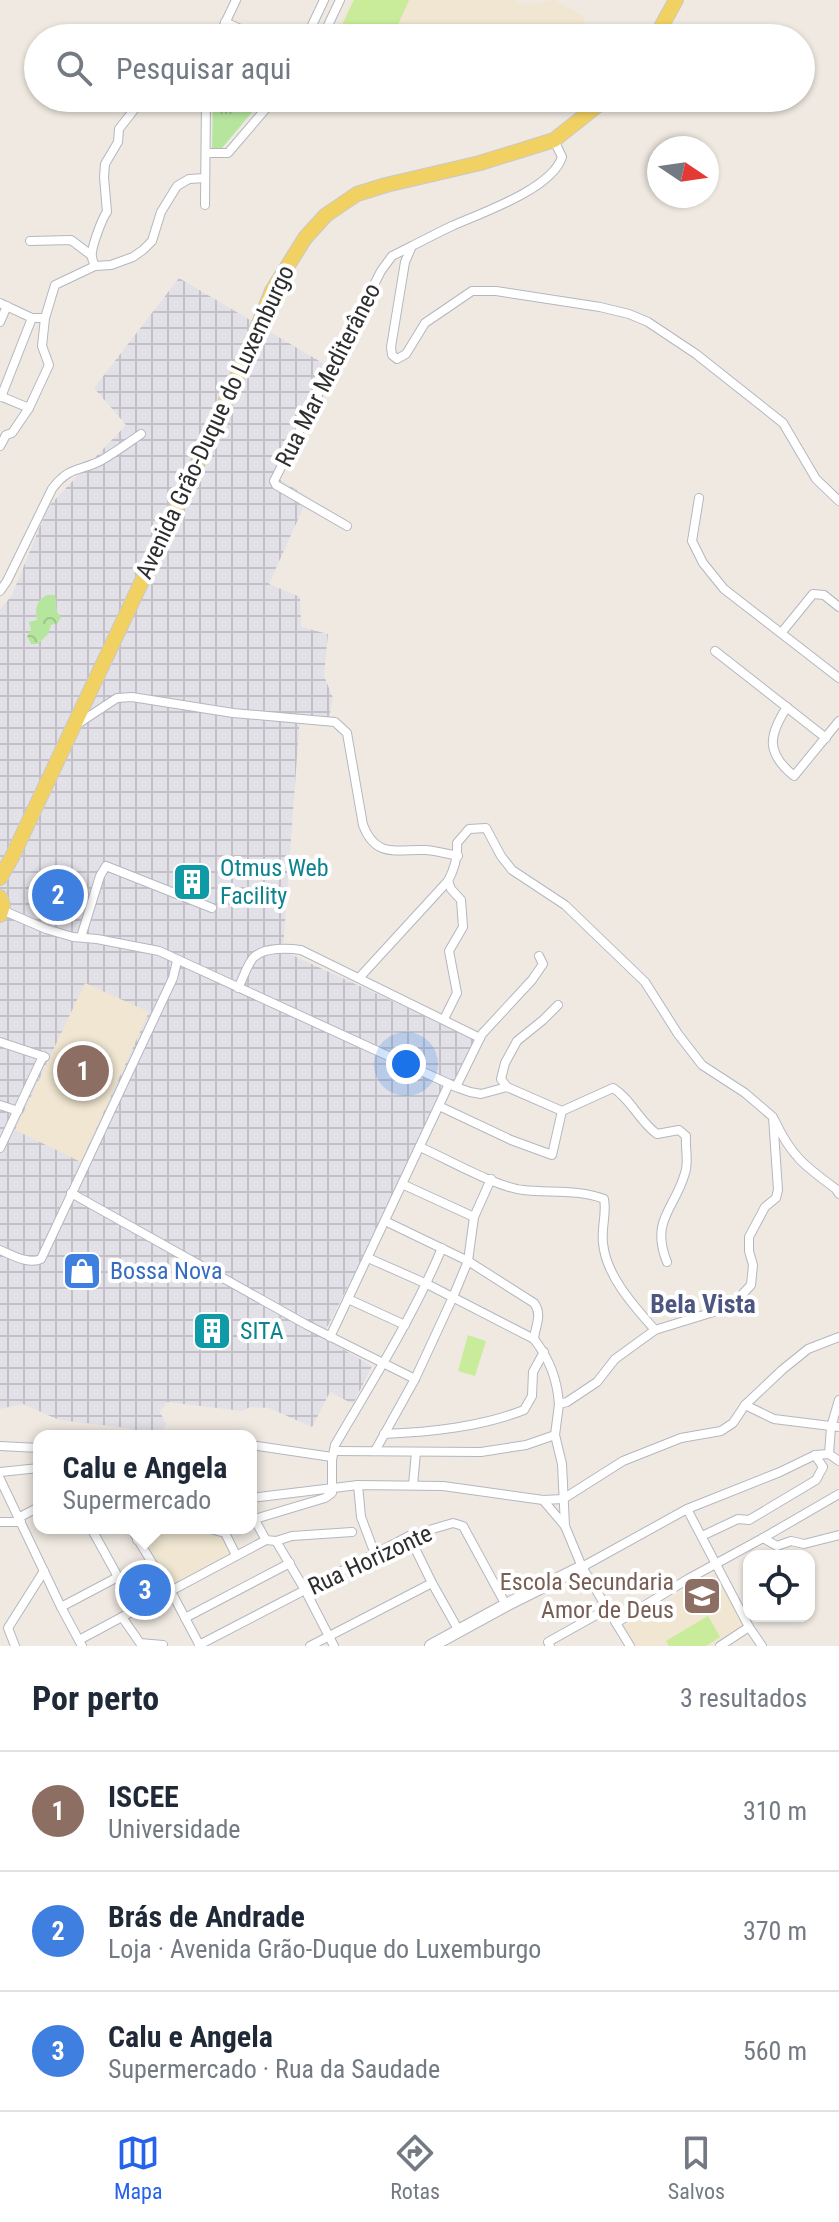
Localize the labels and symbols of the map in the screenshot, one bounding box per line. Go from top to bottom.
north arrow [647,136,719,208]
street label: Avenida Grão-Duque do Luxemburgo [130,261,300,583]
street label: Rua Mar Mediterâneo [270,279,386,471]
place label: Otmus Web Facility [220,854,329,910]
building icon: Otmus Web Facility [171,861,213,903]
pin: 2 [32,865,84,925]
pin: 1 [57,1041,109,1101]
your location [386,1044,426,1084]
shop icon: Bossa Nova [61,1250,103,1292]
place label: Bossa Nova [110,1257,222,1285]
district label: Bela Vista [650,1289,756,1319]
building icon: SITA [191,1310,233,1352]
place label: SITA [240,1317,284,1345]
street label: Rua Horizonte [304,1519,436,1601]
pin: 3 [119,1560,171,1620]
place label: Escola Secundaria Amor de Deus [500,1568,674,1624]
school or university icon: Escola Secundaria Amor de Deus [681,1575,723,1617]

